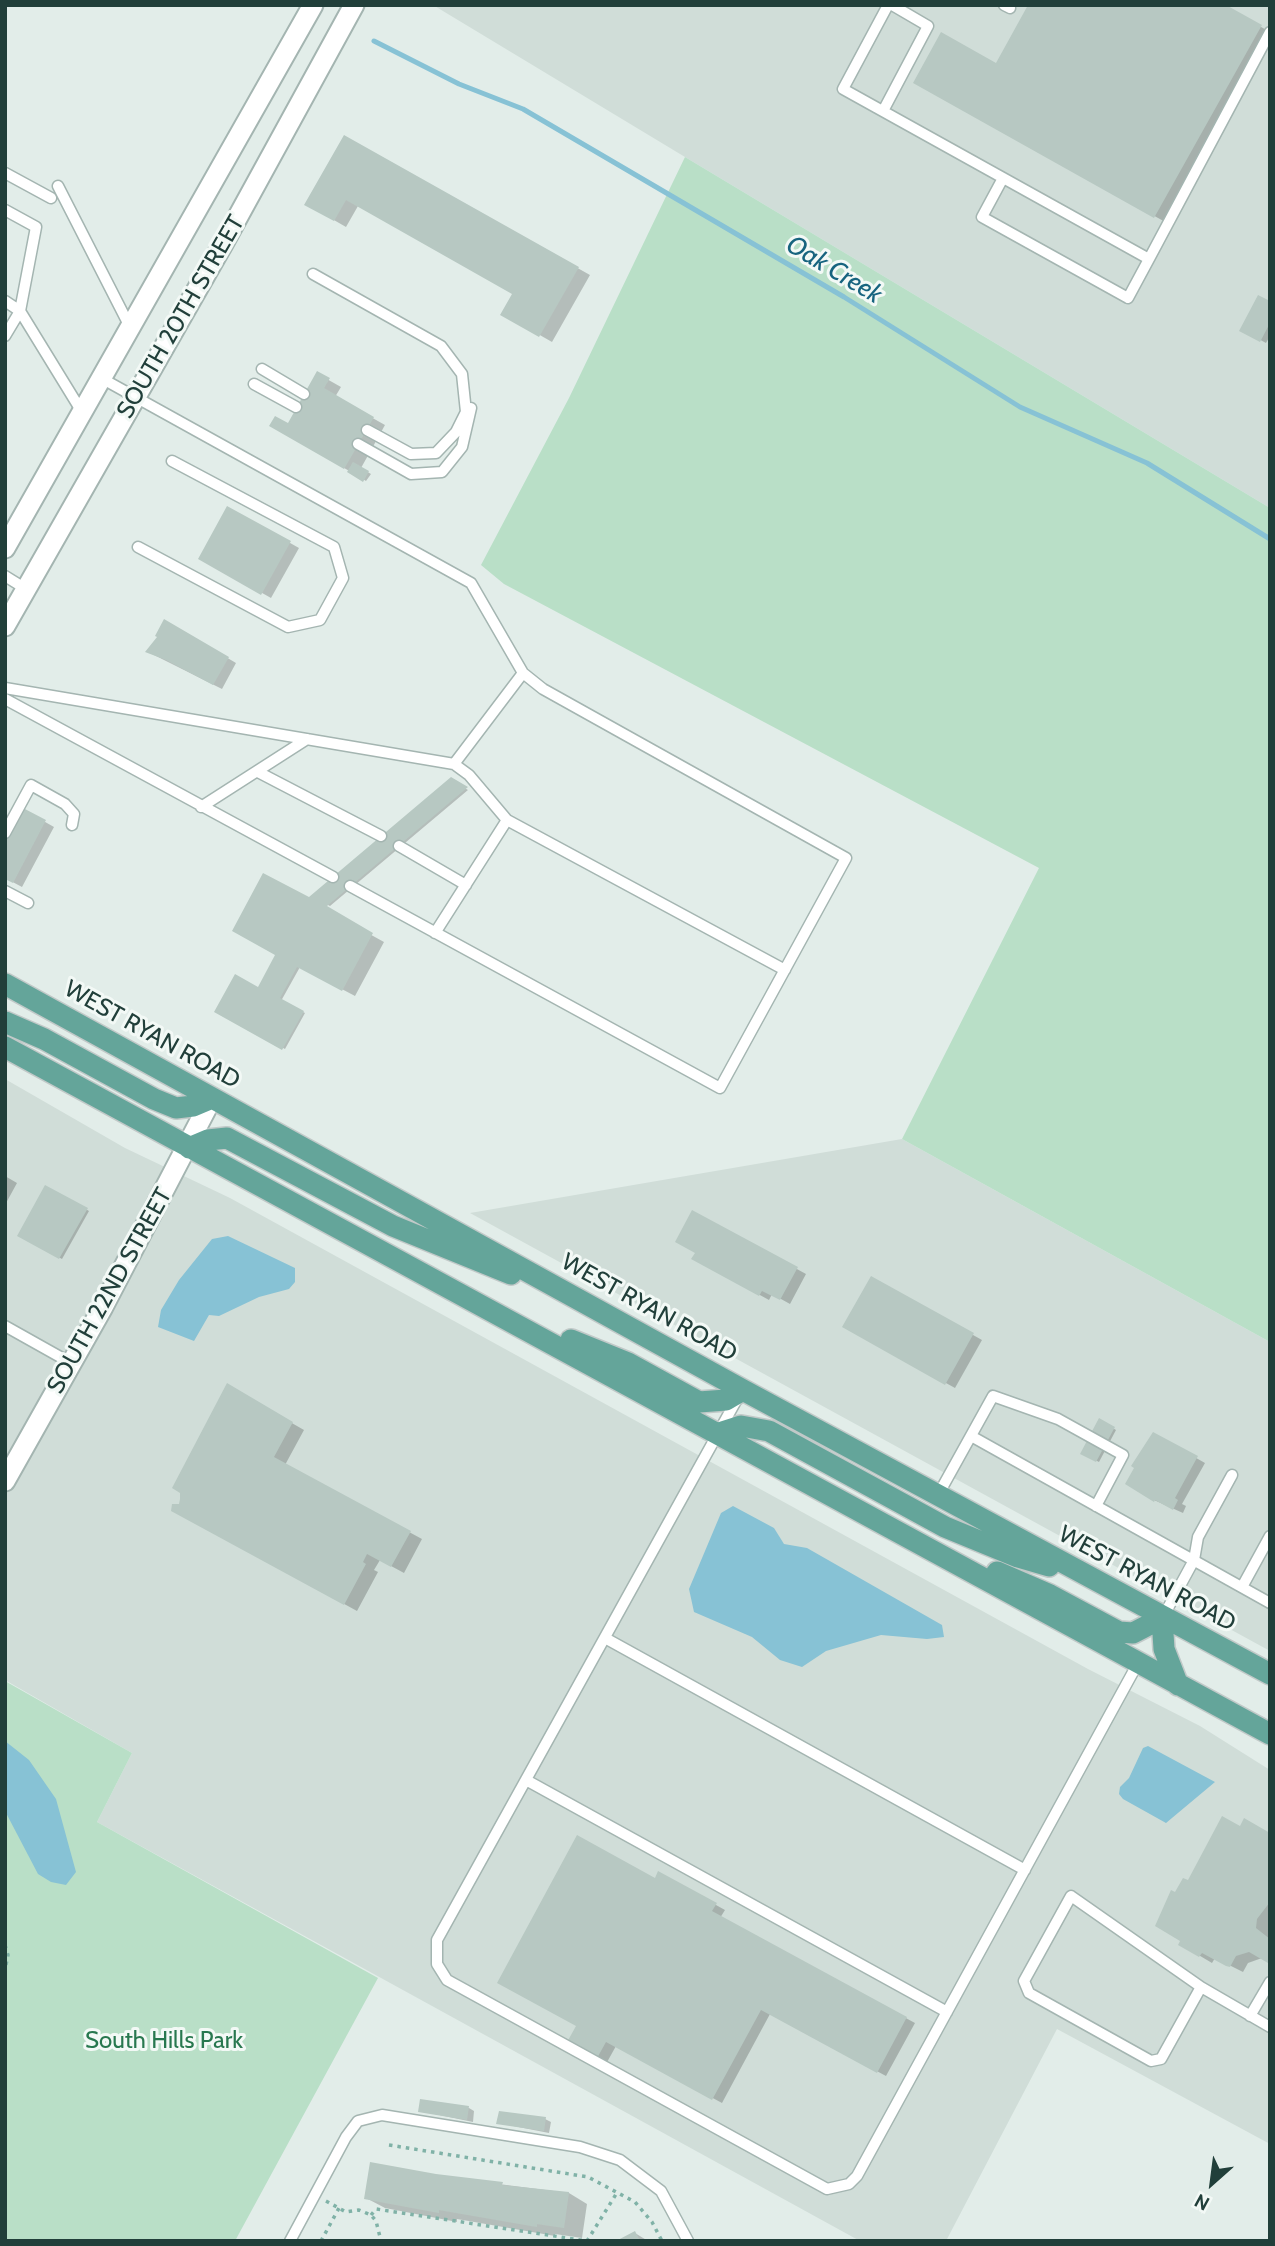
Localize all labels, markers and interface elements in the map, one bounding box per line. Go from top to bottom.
street label: SOUTH 20TH STREET [111,210,251,424]
water label: Oak Creek [780,229,888,311]
street label: WEST RYAN ROAD [59,975,245,1095]
street label: SOUTH 22ND STREET [42,1183,178,1399]
street label: WEST RYAN ROAD [556,1248,742,1368]
street label: WEST RYAN ROAD [1053,1520,1241,1638]
park label: South Hills Park [85,2027,243,2055]
north arrow [1177,2148,1247,2218]
text: N [1191,2189,1213,2215]

